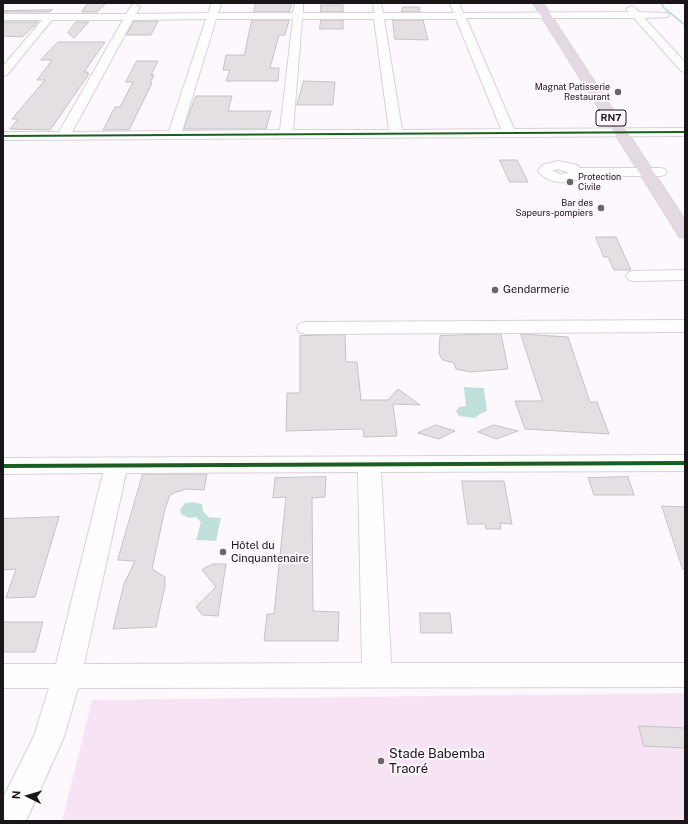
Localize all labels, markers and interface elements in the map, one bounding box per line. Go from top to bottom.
place label: Magnat Patisserie Restaurant [535,82,610,103]
marker: Magnat Patisserie Restaurant [613,87,623,97]
road number: RN7 [596,110,626,126]
place label: Protection Civile [578,172,621,193]
marker: Protection Civile [565,177,575,187]
place label: Bar des Sapeurs-pompiers [516,198,593,219]
marker: Bar des Sapeurs-pompiers [596,203,606,213]
place label: Gendarmerie [503,283,570,297]
marker: Gendarmerie [490,285,500,295]
place label: Hôtel du Cinquantenaire [231,539,309,565]
marker: Hôtel du Cinquantenaire [218,547,228,557]
place label: Stade Babemba Traoré [389,746,485,777]
marker: Stade Babemba Traoré [376,756,386,766]
north arrow [8,776,48,816]
text: N [10,790,22,800]

